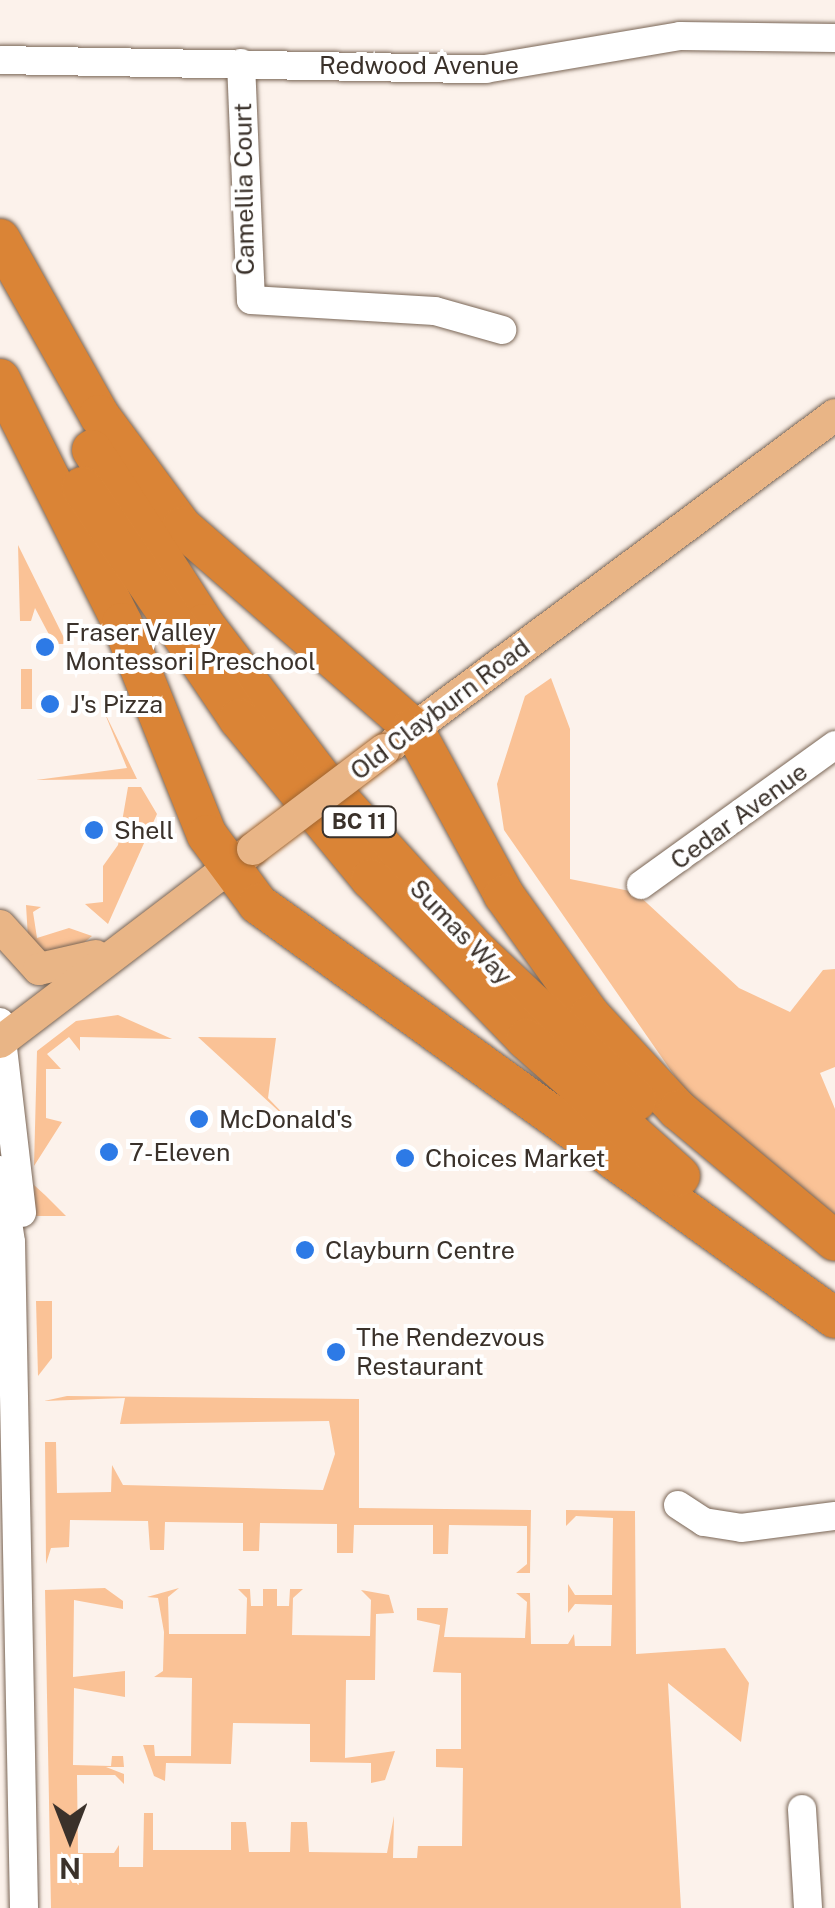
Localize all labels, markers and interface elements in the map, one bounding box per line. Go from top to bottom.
street label: Redwood Avenue [319,50,519,80]
street label: Camellia Court [227,103,261,275]
place label: Fraser Valley Montessori Preschool [65,618,316,677]
street label: Old Clayburn Road [344,632,536,786]
marker: Fraser Valley Montessori Preschool [34,636,56,658]
place label: J's Pizza [70,689,163,719]
marker: J's Pizza [39,693,61,715]
street label: Cedar Avenue [665,756,813,876]
road number: BC 11 [322,805,396,839]
place label: Shell [114,815,174,845]
marker: Shell [83,819,105,841]
street label: Sumas Way [403,873,519,991]
place label: McDonald's [219,1104,353,1134]
marker: McDonald's [188,1108,210,1130]
place label: 7-Eleven [129,1137,230,1167]
marker: 7-Eleven [98,1141,120,1163]
place label: Choices Market [425,1143,606,1173]
marker: Choices Market [394,1147,416,1169]
place label: Clayburn Centre [325,1235,515,1265]
marker: Clayburn Centre [294,1239,316,1261]
place label: The Rendezvous Restaurant [356,1323,545,1382]
marker: The Rendezvous Restaurant [325,1341,347,1363]
north arrow [20,1788,120,1888]
text: N [59,1852,81,1885]

